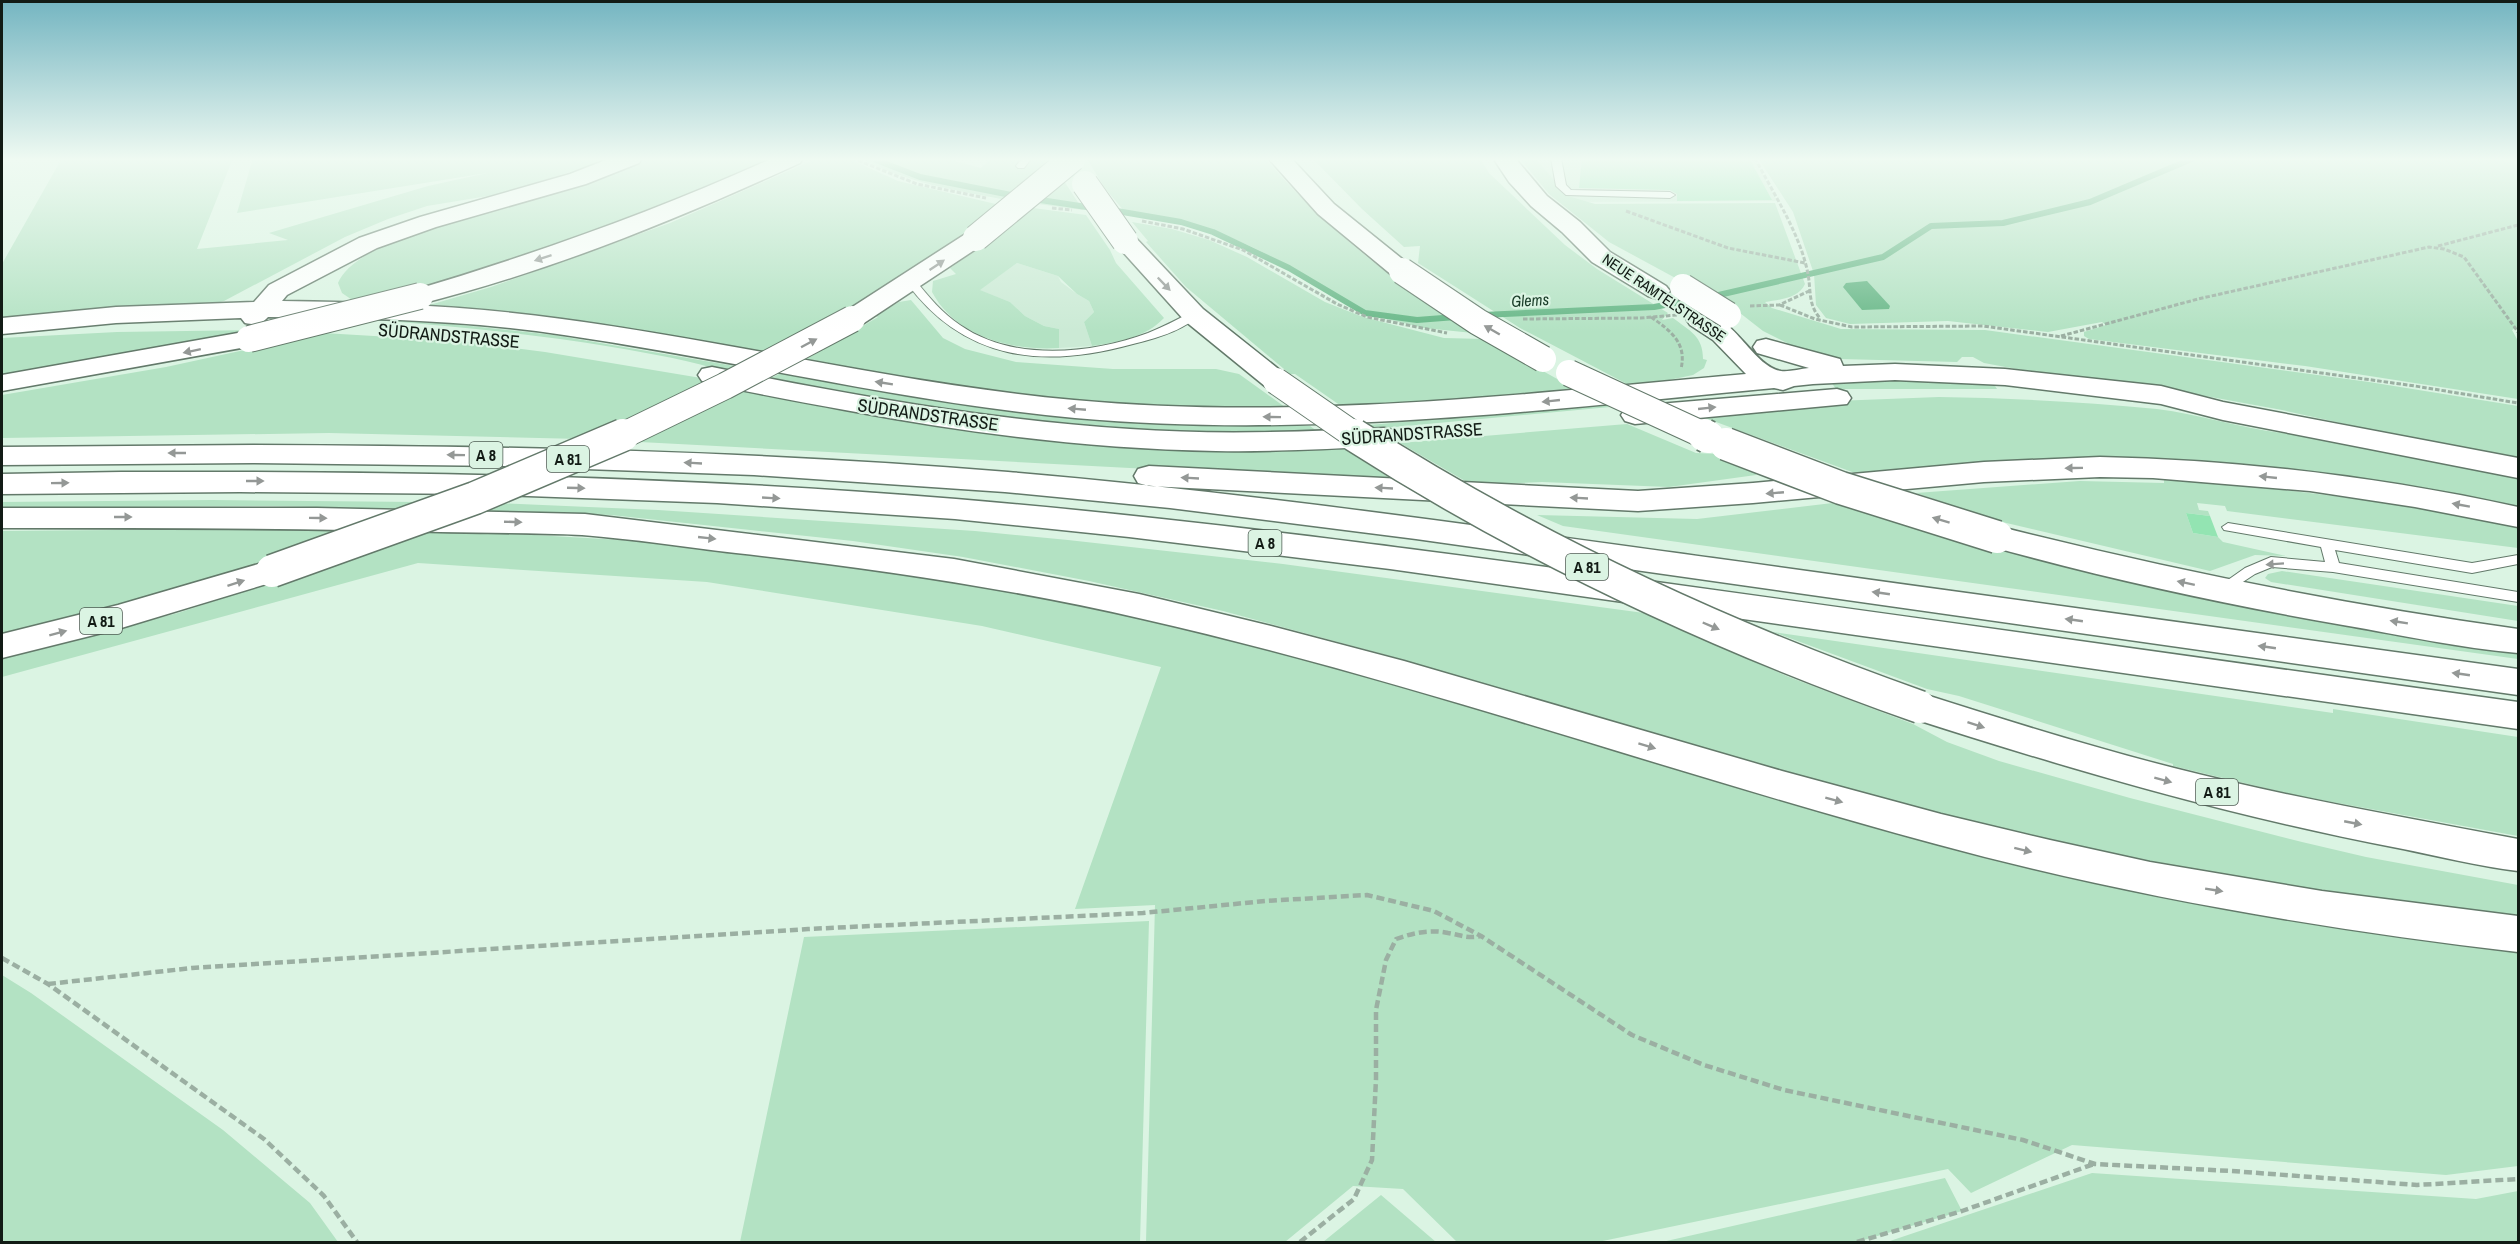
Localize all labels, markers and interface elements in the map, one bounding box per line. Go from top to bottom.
street label: NEUE RAMTELSTRASSE [1598,248,1730,347]
one-way arrow [534,254,552,263]
one-way arrow [928,260,945,271]
one-way arrow [1156,277,1170,291]
water label: Glems [1510,288,1550,312]
street label: SÜDRANDSTRASSE [377,317,521,354]
one-way arrow [1483,325,1500,335]
one-way arrow [800,338,817,348]
one-way arrow [182,346,201,356]
one-way arrow [875,378,894,387]
street label: SÜDRANDSTRASSE [856,392,1000,437]
one-way arrow [1541,396,1560,406]
one-way arrow [1698,403,1717,412]
one-way arrow [1068,404,1087,414]
one-way arrow [1263,412,1282,422]
street label: SÜDRANDSTRASSE [1340,416,1484,451]
road number: A 8 [470,442,502,468]
road number: A 81 [547,446,589,472]
one-way arrow [168,448,187,458]
one-way arrow [447,450,466,459]
one-way arrow [684,458,703,467]
one-way arrow [2064,463,2083,473]
one-way arrow [2259,472,2278,482]
one-way arrow [1180,474,1199,483]
one-way arrow [245,476,264,486]
one-way arrow [50,478,69,487]
one-way arrow [566,483,585,492]
one-way arrow [1375,483,1394,492]
one-way arrow [1765,488,1784,497]
one-way arrow [761,493,780,502]
one-way arrow [1570,493,1589,502]
one-way arrow [2452,500,2471,509]
one-way arrow [113,512,132,522]
one-way arrow [308,513,327,522]
one-way arrow [1932,515,1950,524]
one-way arrow [503,517,522,526]
road number: A 8 [1248,530,1282,556]
one-way arrow [698,533,717,543]
road number: A 81 [1566,554,1608,580]
one-way arrow [2266,559,2285,569]
one-way arrow [227,577,245,587]
one-way arrow [2177,577,2195,587]
one-way arrow [1872,588,1891,597]
road number: A 81 [80,608,122,634]
one-way arrow [2065,615,2084,624]
one-way arrow [2389,617,2408,626]
one-way arrow [1702,621,1719,630]
one-way arrow [50,628,68,637]
one-way arrow [2258,642,2277,651]
one-way arrow [2451,669,2470,678]
one-way arrow [1967,721,1985,731]
one-way arrow [1638,742,1656,751]
one-way arrow [2154,775,2172,785]
road number: A 81 [2196,779,2238,805]
one-way arrow [1825,796,1843,806]
one-way arrow [2344,819,2363,828]
one-way arrow [2014,845,2032,855]
one-way arrow [2204,886,2223,895]

